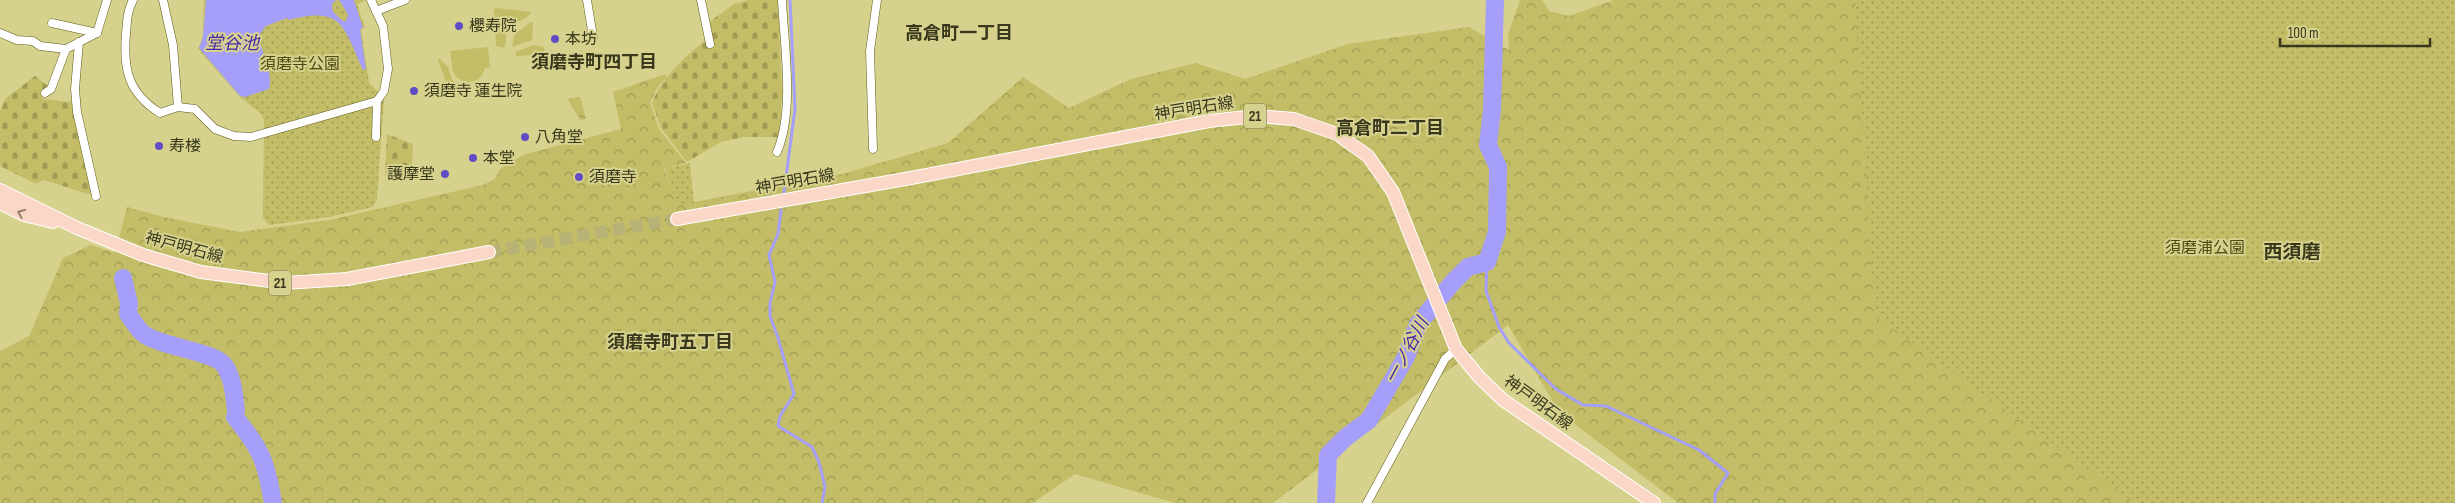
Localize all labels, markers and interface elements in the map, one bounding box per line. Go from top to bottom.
scale bar [2280,15,2430,47]
place label: 櫻寿院 [469,17,517,36]
marker: 櫻寿院 [453,20,465,32]
district label: 高倉町一丁目 [905,23,1013,44]
text: 100 m [2288,24,2319,43]
place label: 本坊 [565,30,597,49]
water label: 堂谷池 [205,33,261,54]
marker: 本坊 [549,33,561,45]
district label: 須磨寺町四丁目 [531,52,657,73]
park label: 須磨寺公園 [260,55,340,74]
place label: 須磨寺 蓮生院 [424,82,523,101]
marker: 須磨寺 蓮生院 [408,85,420,97]
street label: 神戸明石線 [1153,93,1235,125]
road number: 21 [1244,104,1266,128]
district label: 高倉町二丁目 [1336,118,1444,139]
place label: 八角堂 [535,128,583,147]
marker: 八角堂 [519,131,531,143]
place label: 寿楼 [169,137,201,156]
marker: 寿楼 [153,140,165,152]
place label: 本堂 [483,149,515,168]
marker: 本堂 [467,152,479,164]
place label: 護摩堂 [387,165,435,184]
street label: 神戸明石線 [754,166,836,198]
marker: 護摩堂 [439,168,451,180]
place label: 須磨寺 [589,168,637,187]
marker: 須磨寺 [573,171,585,183]
one-way arrow [17,209,26,220]
street label: 神戸明石線 [143,228,225,268]
park label: 須磨浦公園 [2165,239,2245,258]
district label: 西須磨 [2263,241,2321,264]
road number: 21 [269,270,291,296]
water label: 一ノ谷川 [1381,313,1434,388]
district label: 須磨寺町五丁目 [607,332,733,353]
street label: 神戸明石線 [1500,372,1576,434]

